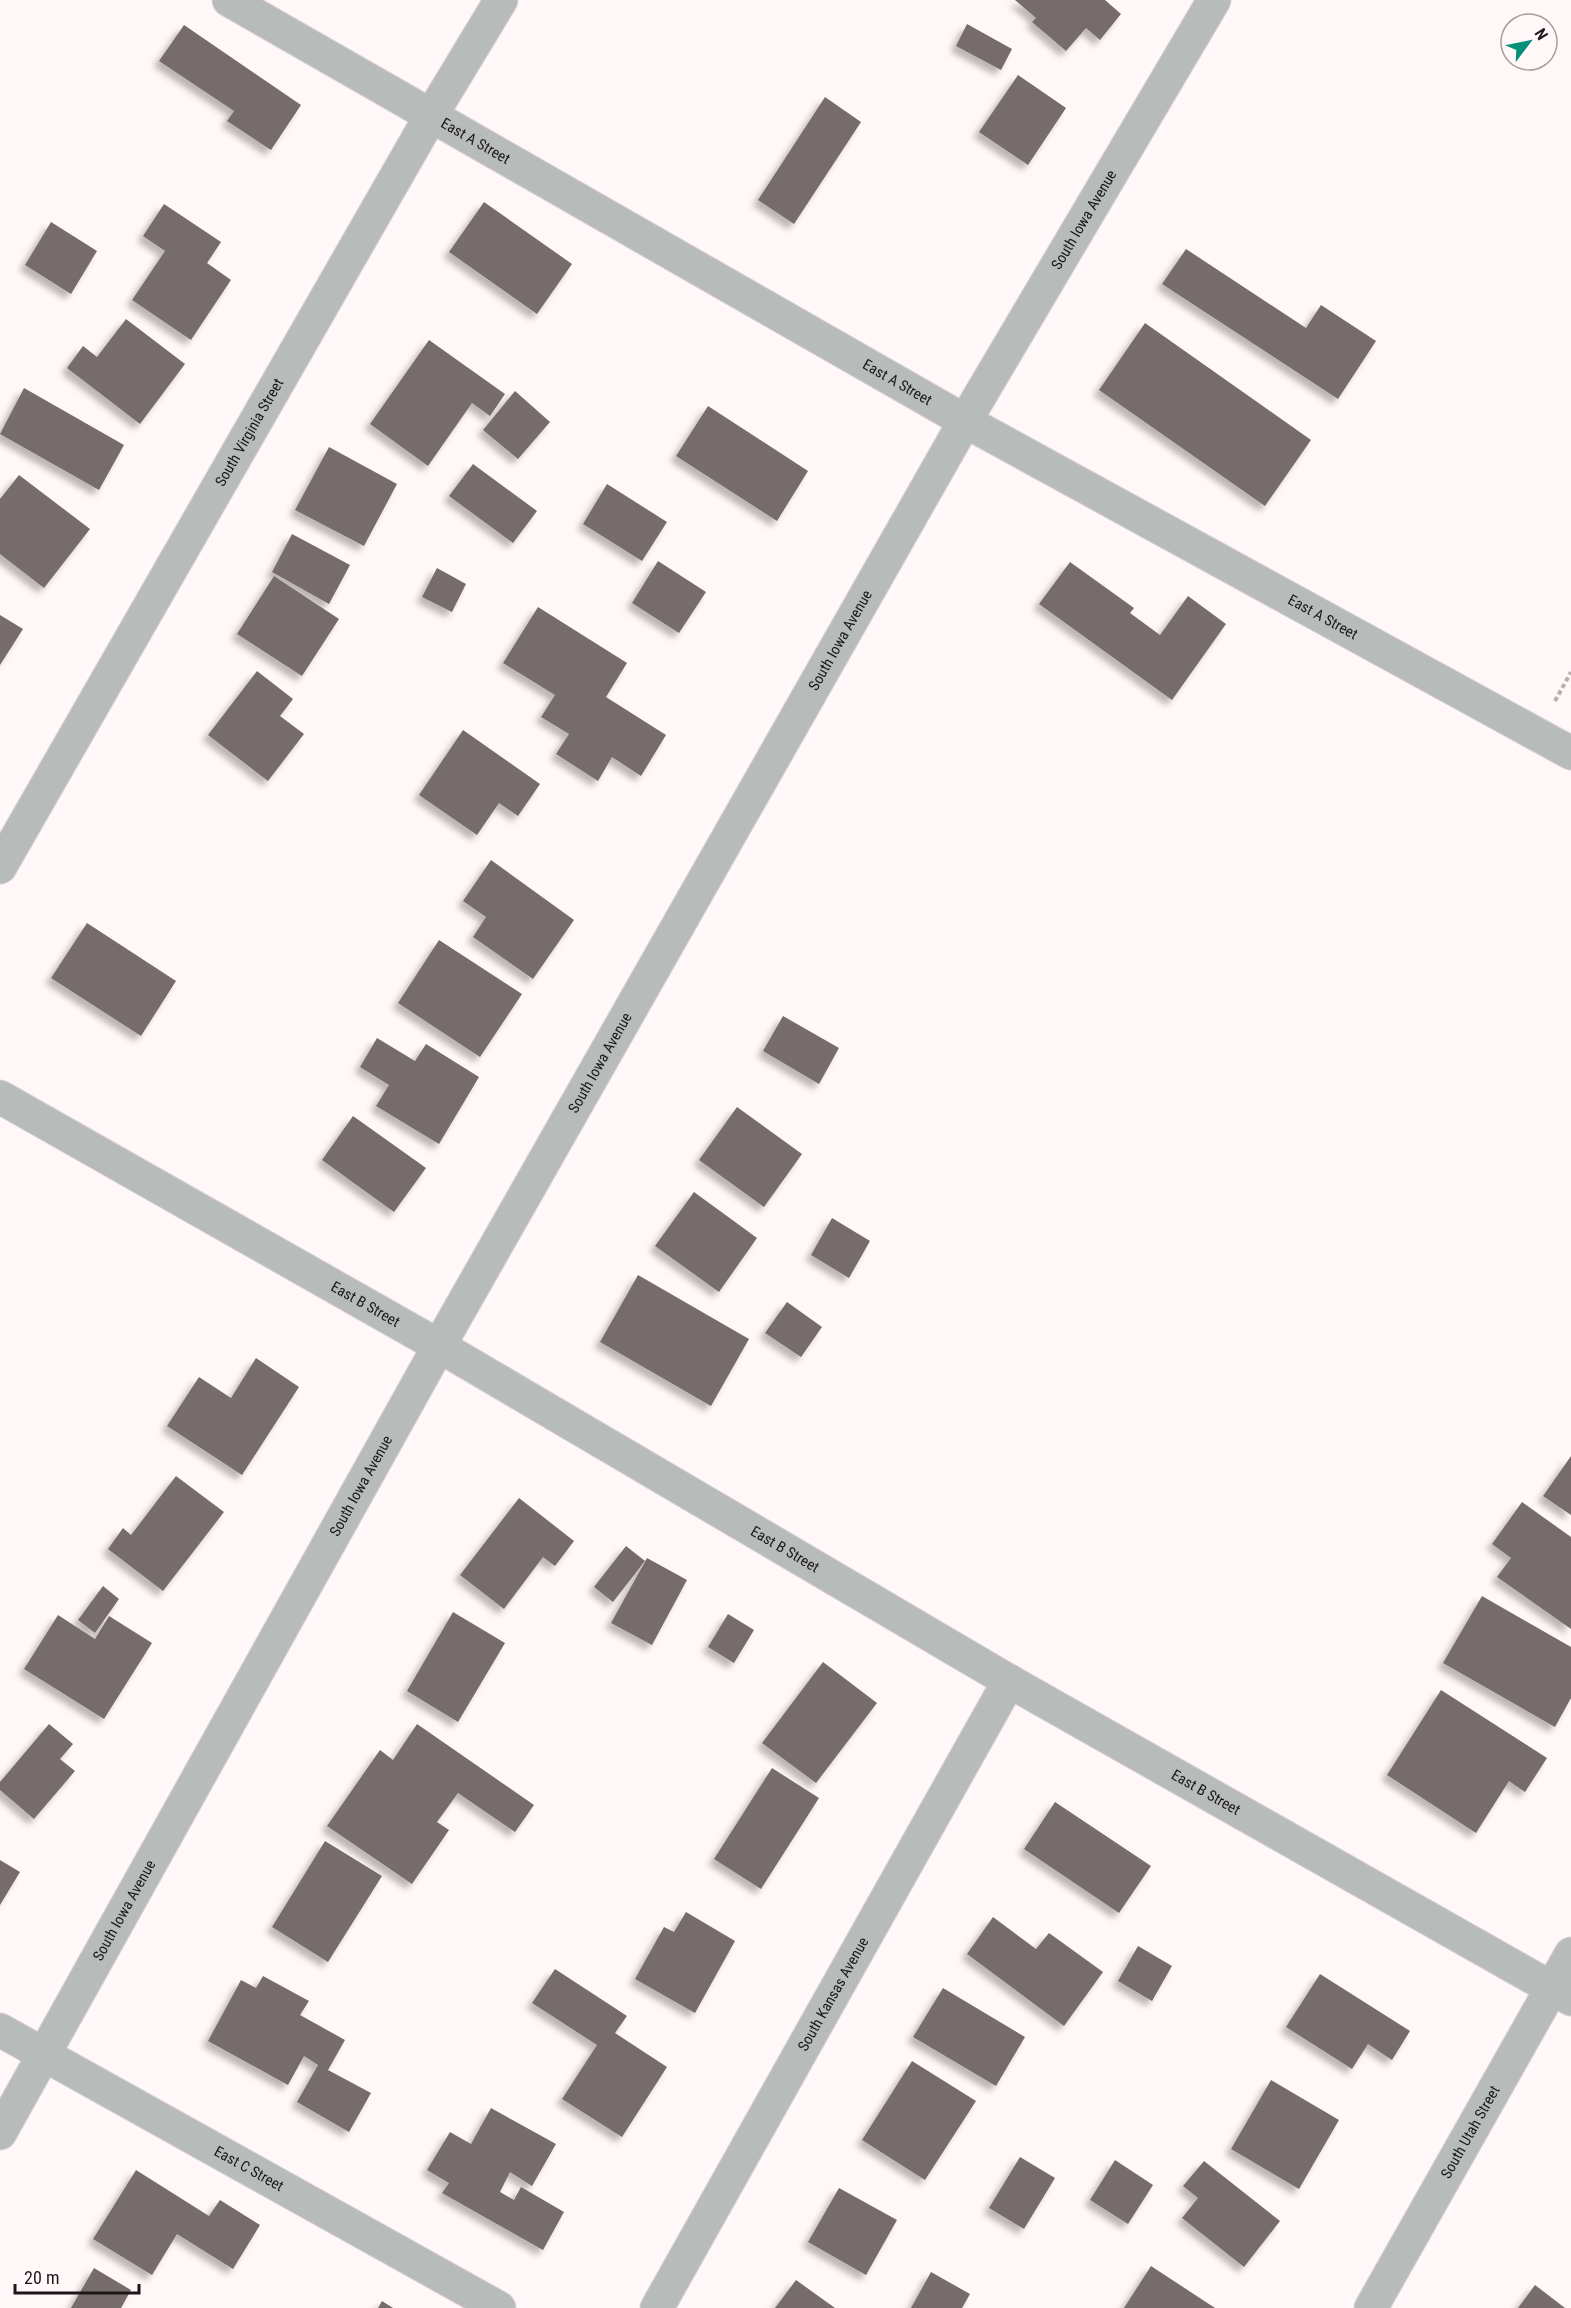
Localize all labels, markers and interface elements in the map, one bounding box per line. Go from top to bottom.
north arrow [1499,12,1559,72]
text: N [1531,25,1552,44]
street label: East A Street [438,114,513,168]
street label: South Iowa Avenue [1048,167,1120,273]
street label: East A Street [860,355,935,409]
street label: South Virginia Street [211,375,287,490]
street label: South Iowa Avenue [805,587,876,694]
street label: East A Street [1285,591,1361,643]
street label: South Iowa Avenue [564,1009,636,1116]
street label: East B Street [328,1278,403,1331]
street label: South Iowa Avenue [326,1432,396,1539]
street label: East B Street [748,1522,822,1576]
street label: East B Street [1168,1766,1243,1819]
street label: South Iowa Avenue [89,1857,160,1964]
street label: South Kansas Avenue [794,1934,872,2054]
street label: South Utah Street [1437,2083,1504,2182]
street label: East C Street [211,2142,287,2195]
scale bar [15,2257,140,2295]
text: 20 m [24,2267,59,2288]

